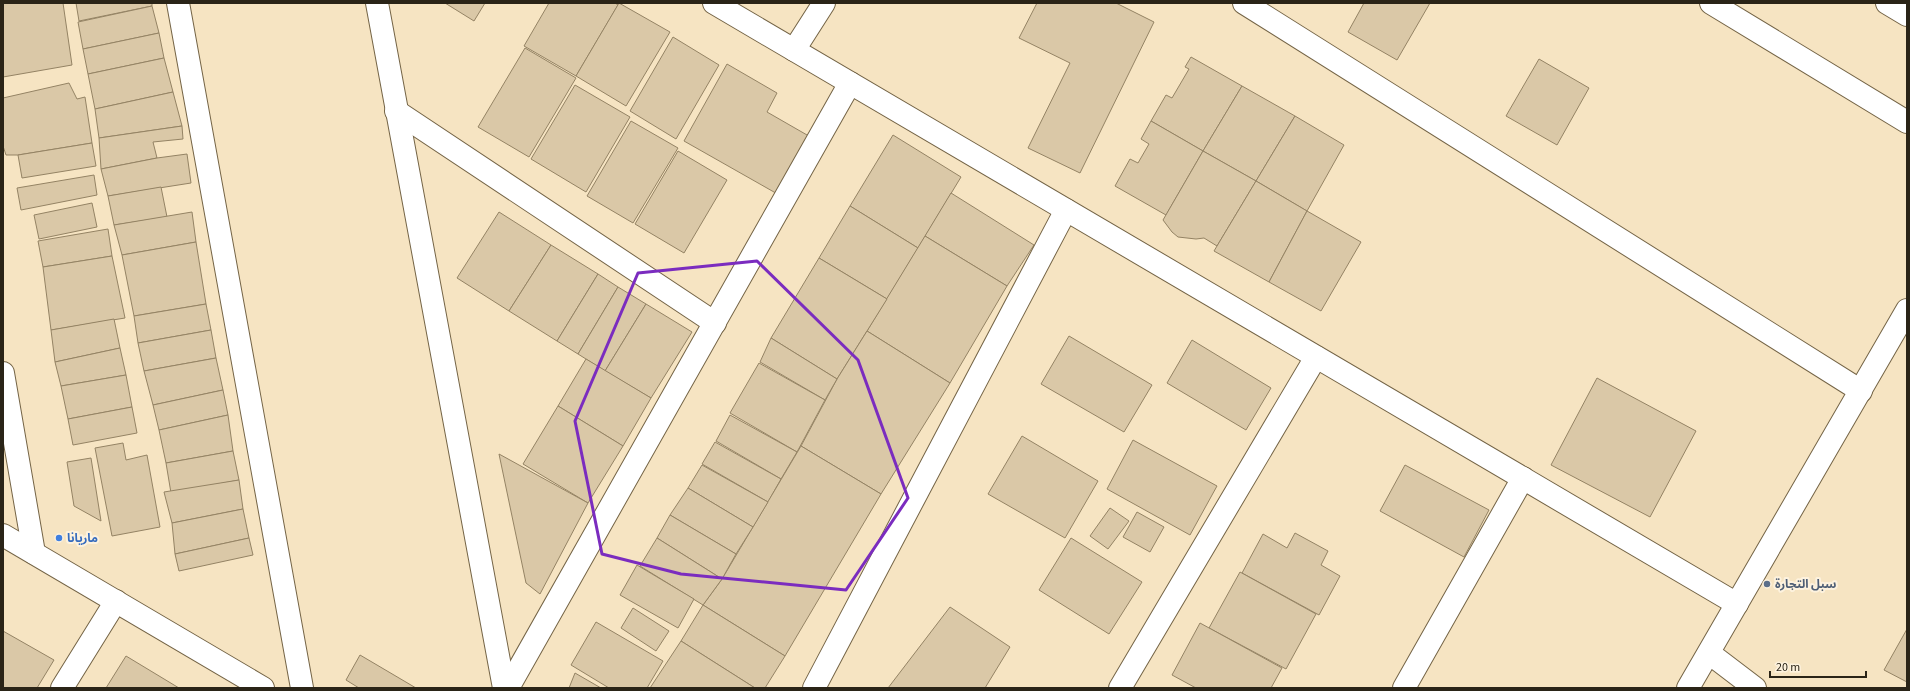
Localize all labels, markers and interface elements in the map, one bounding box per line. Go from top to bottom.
place label: ماريانا [67,530,98,547]
marker: ماريانا [54,533,64,543]
place label: سبل التجارة [1775,576,1836,593]
marker: سبل التجارة [1762,579,1772,589]
scale bar [1770,653,1866,679]
text: 20 m [1776,659,1800,676]

